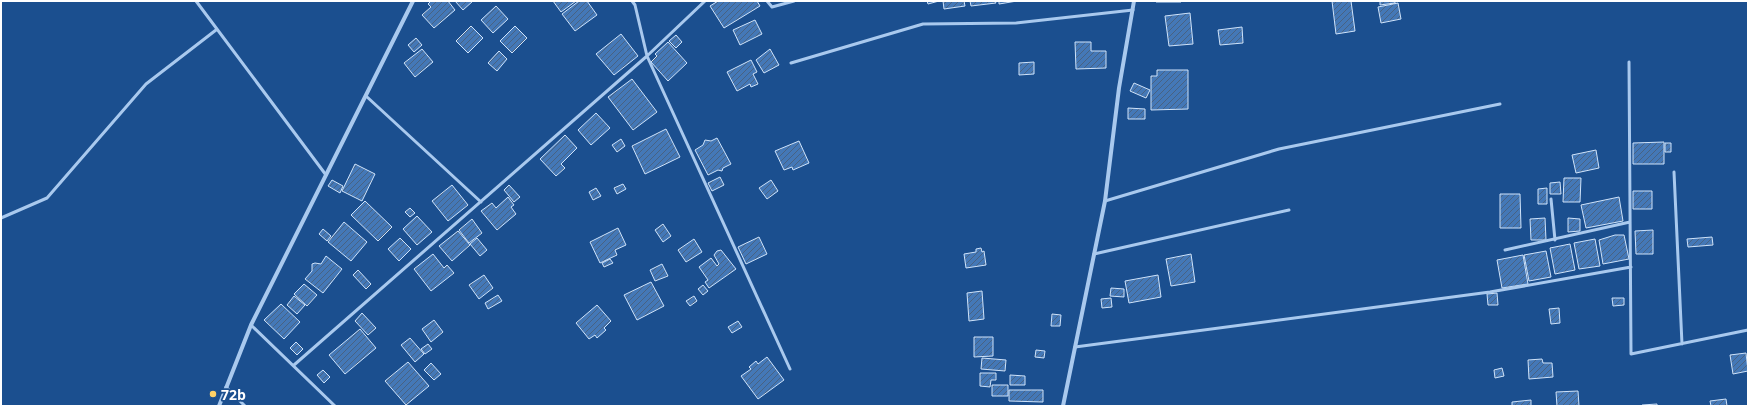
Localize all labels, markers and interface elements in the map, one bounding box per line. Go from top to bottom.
place label: 72b [221,385,246,404]
marker: 72b [208,389,218,399]

